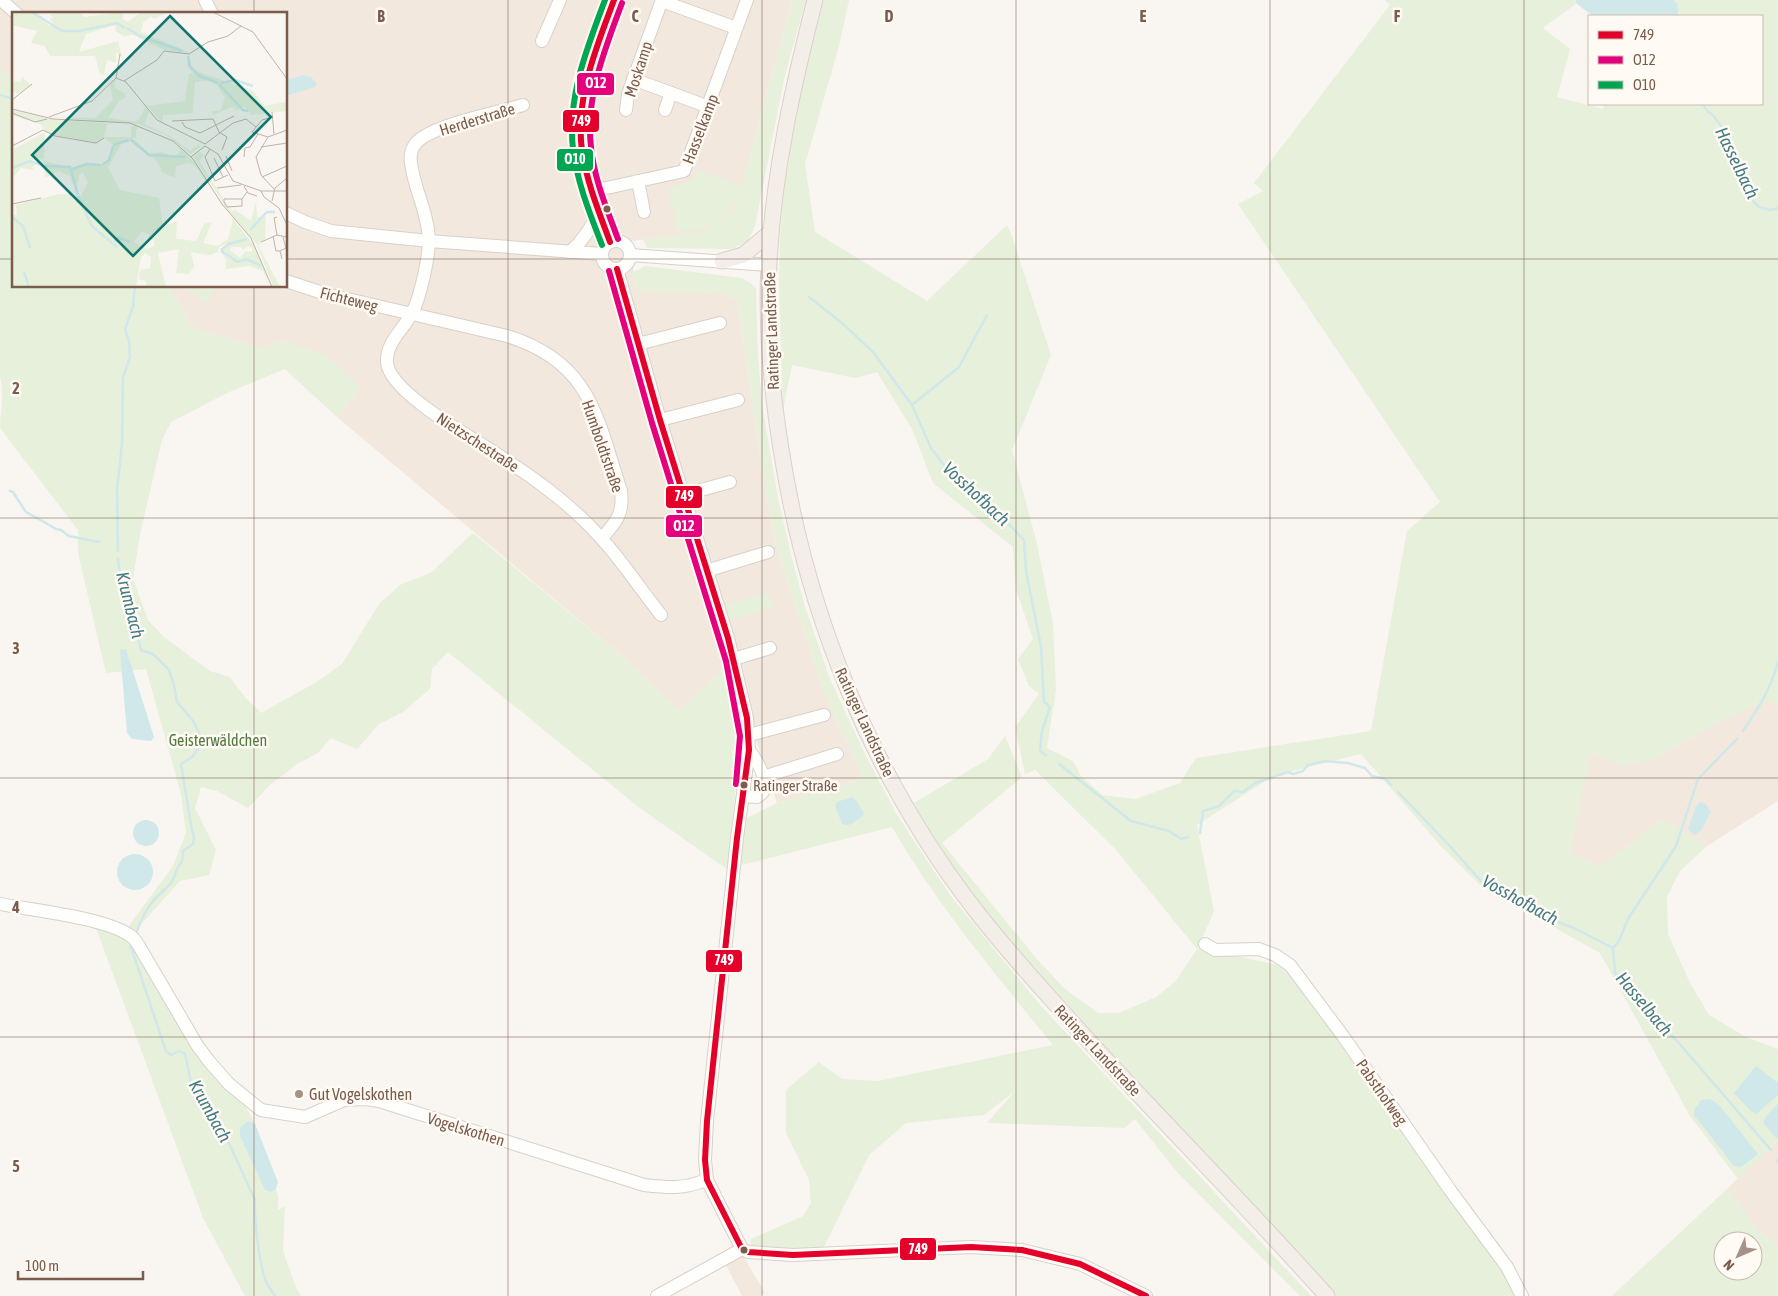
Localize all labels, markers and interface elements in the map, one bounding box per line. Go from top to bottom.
text: B [377,7,385,25]
text: C [631,7,639,25]
text: D [885,7,894,25]
text: E [1140,7,1147,25]
text: F [1394,7,1401,25]
inset map [12,12,288,288]
legend [1588,15,1763,105]
text: 749 [1633,26,1654,43]
street label: Moskamp [621,39,656,99]
text: O12 [1633,51,1656,68]
line badge: O12 [576,72,615,96]
text: O12 [585,75,607,91]
text: O10 [1633,76,1656,93]
street label: Hasselkamp [678,92,722,167]
street label: Herderstraße [437,99,517,139]
line badge: 749 [562,109,600,133]
text: 749 [571,113,591,129]
water label: Hasselbach [1711,124,1764,202]
line badge: O10 [556,148,594,172]
text: O10 [564,151,586,167]
unlabelled marker [602,204,612,214]
street label: Ratinger Landstraße [760,272,783,390]
street label: Fichteweg [318,283,380,316]
text: 2 [12,379,20,397]
street label: Humboldtstraße [579,397,627,495]
street label: Nietzschestraße [434,409,522,475]
water label: Vosshofbach [938,457,1014,530]
line badge: 749 [665,485,703,509]
text: 749 [674,488,694,504]
line badge: O12 [665,514,703,538]
text: O12 [673,518,695,534]
water label: Krumbach [112,569,149,641]
text: 3 [12,639,20,657]
street label: Ratinger Landstraße [831,665,898,780]
park label: Geisterwäldchen [169,731,267,749]
place label: Ratinger Straße [753,777,838,794]
marker: Ratinger Straße [739,780,749,790]
water label: Vosshofbach [1478,870,1562,929]
text: 4 [11,898,20,916]
line badge: 749 [705,949,743,973]
text: 749 [714,952,734,968]
water label: Hasselbach [1612,968,1677,1040]
street label: Ratinger Landstraße [1050,1001,1145,1100]
street label: Pabsthofweg [1352,1056,1411,1129]
water label: Krumbach [185,1076,236,1146]
place label: Gut Vogelskothen [309,1085,412,1104]
marker: Gut Vogelskothen [293,1088,305,1100]
street label: Vogelskothen [425,1109,507,1150]
text: 5 [12,1157,20,1175]
north arrow [1713,1231,1763,1281]
line badge: 749 [899,1237,937,1261]
text: 749 [908,1241,928,1257]
unlabelled marker [739,1245,749,1255]
scale bar [18,1248,142,1280]
text: 100 m [25,1257,59,1274]
text: N [1720,1257,1737,1274]

